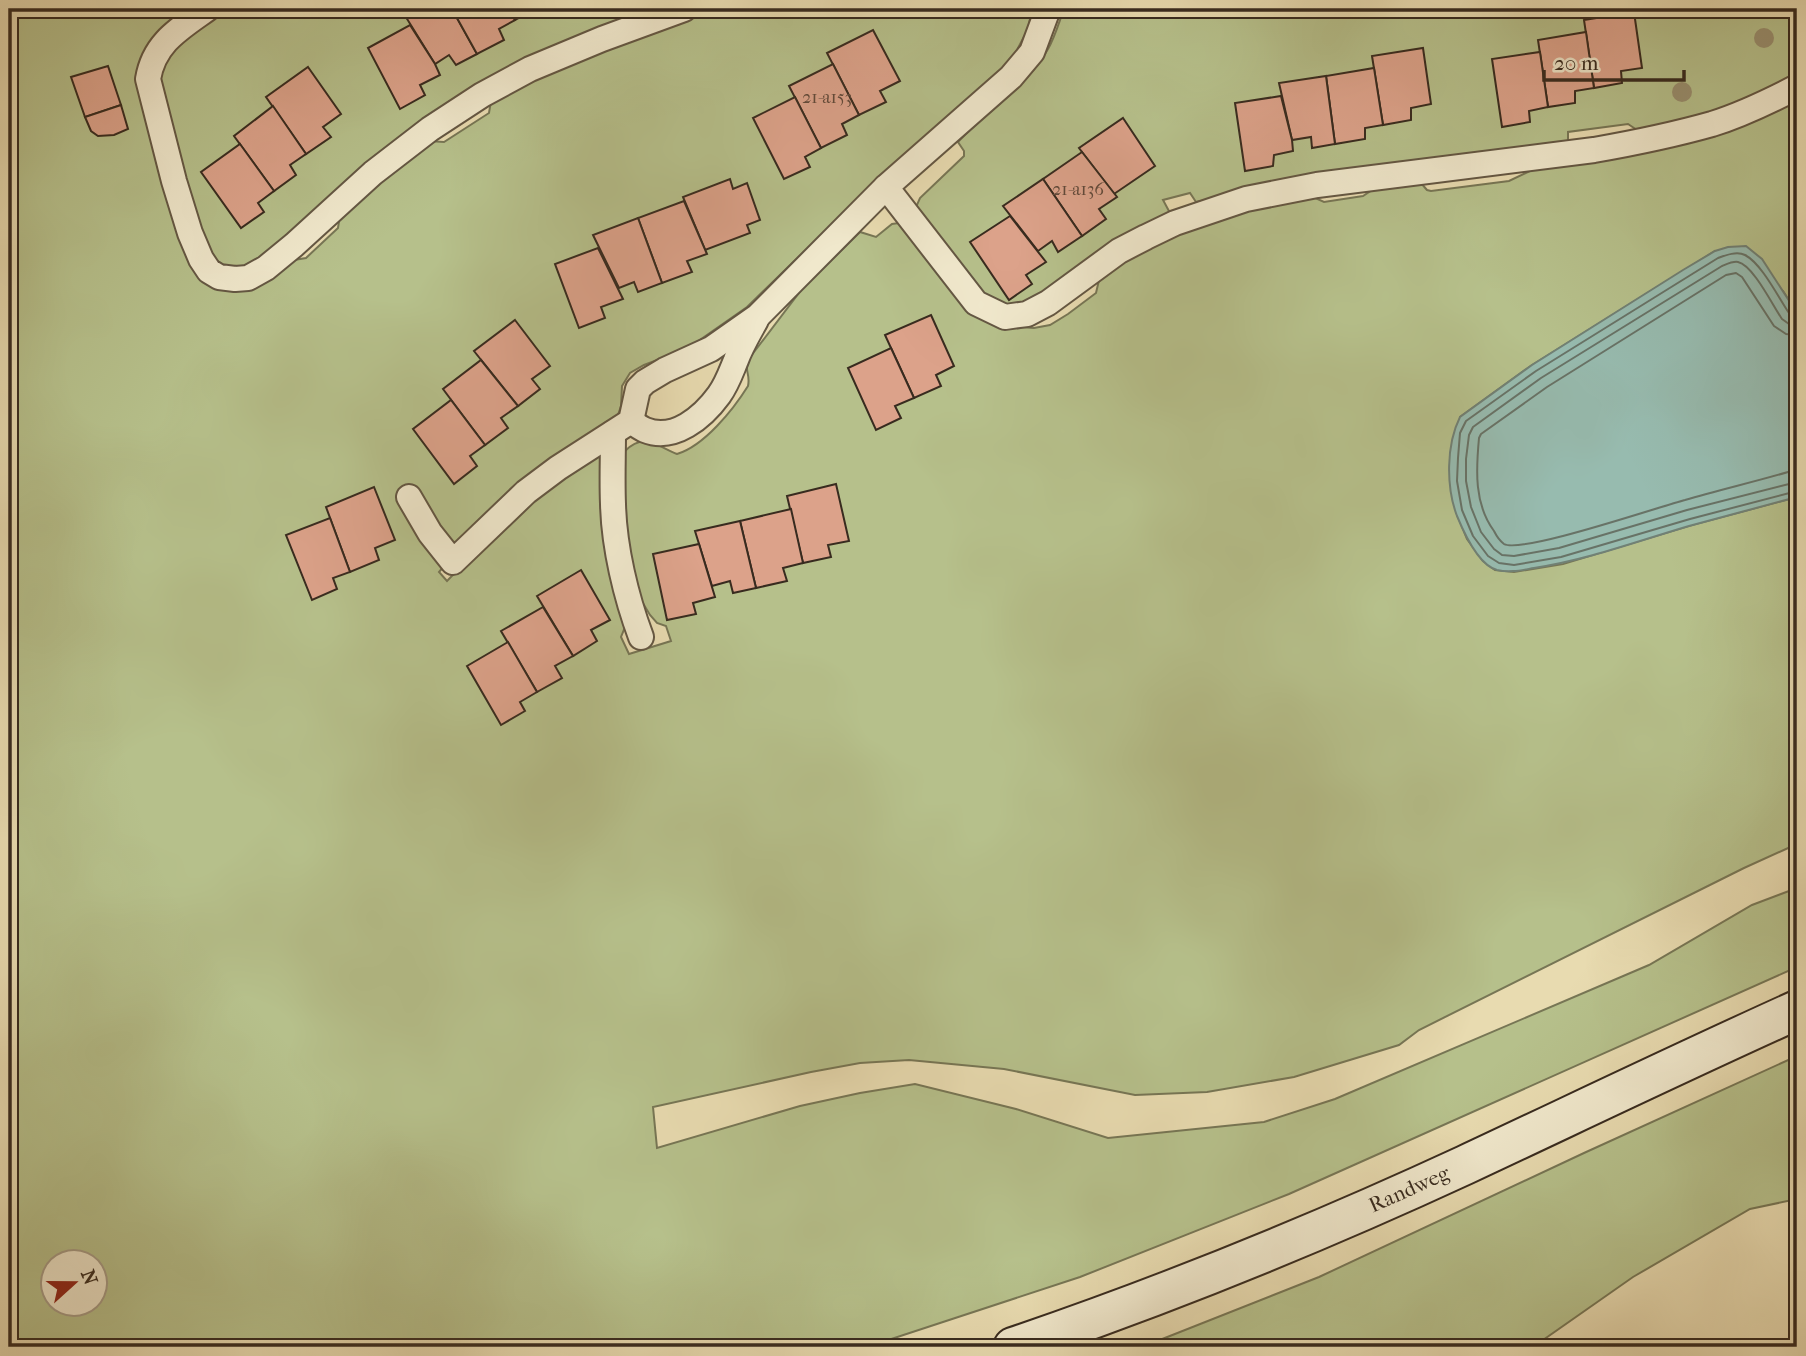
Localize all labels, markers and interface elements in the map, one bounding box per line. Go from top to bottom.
scale bar [1544,38,1684,82]
text: 20 m [1554,51,1599,75]
house number: 21-a153 [802,87,852,108]
house number: 21-a136 [1052,179,1104,200]
street label: Randweg [1365,1160,1454,1217]
north arrow [38,1248,108,1318]
text: N [76,1267,102,1288]

